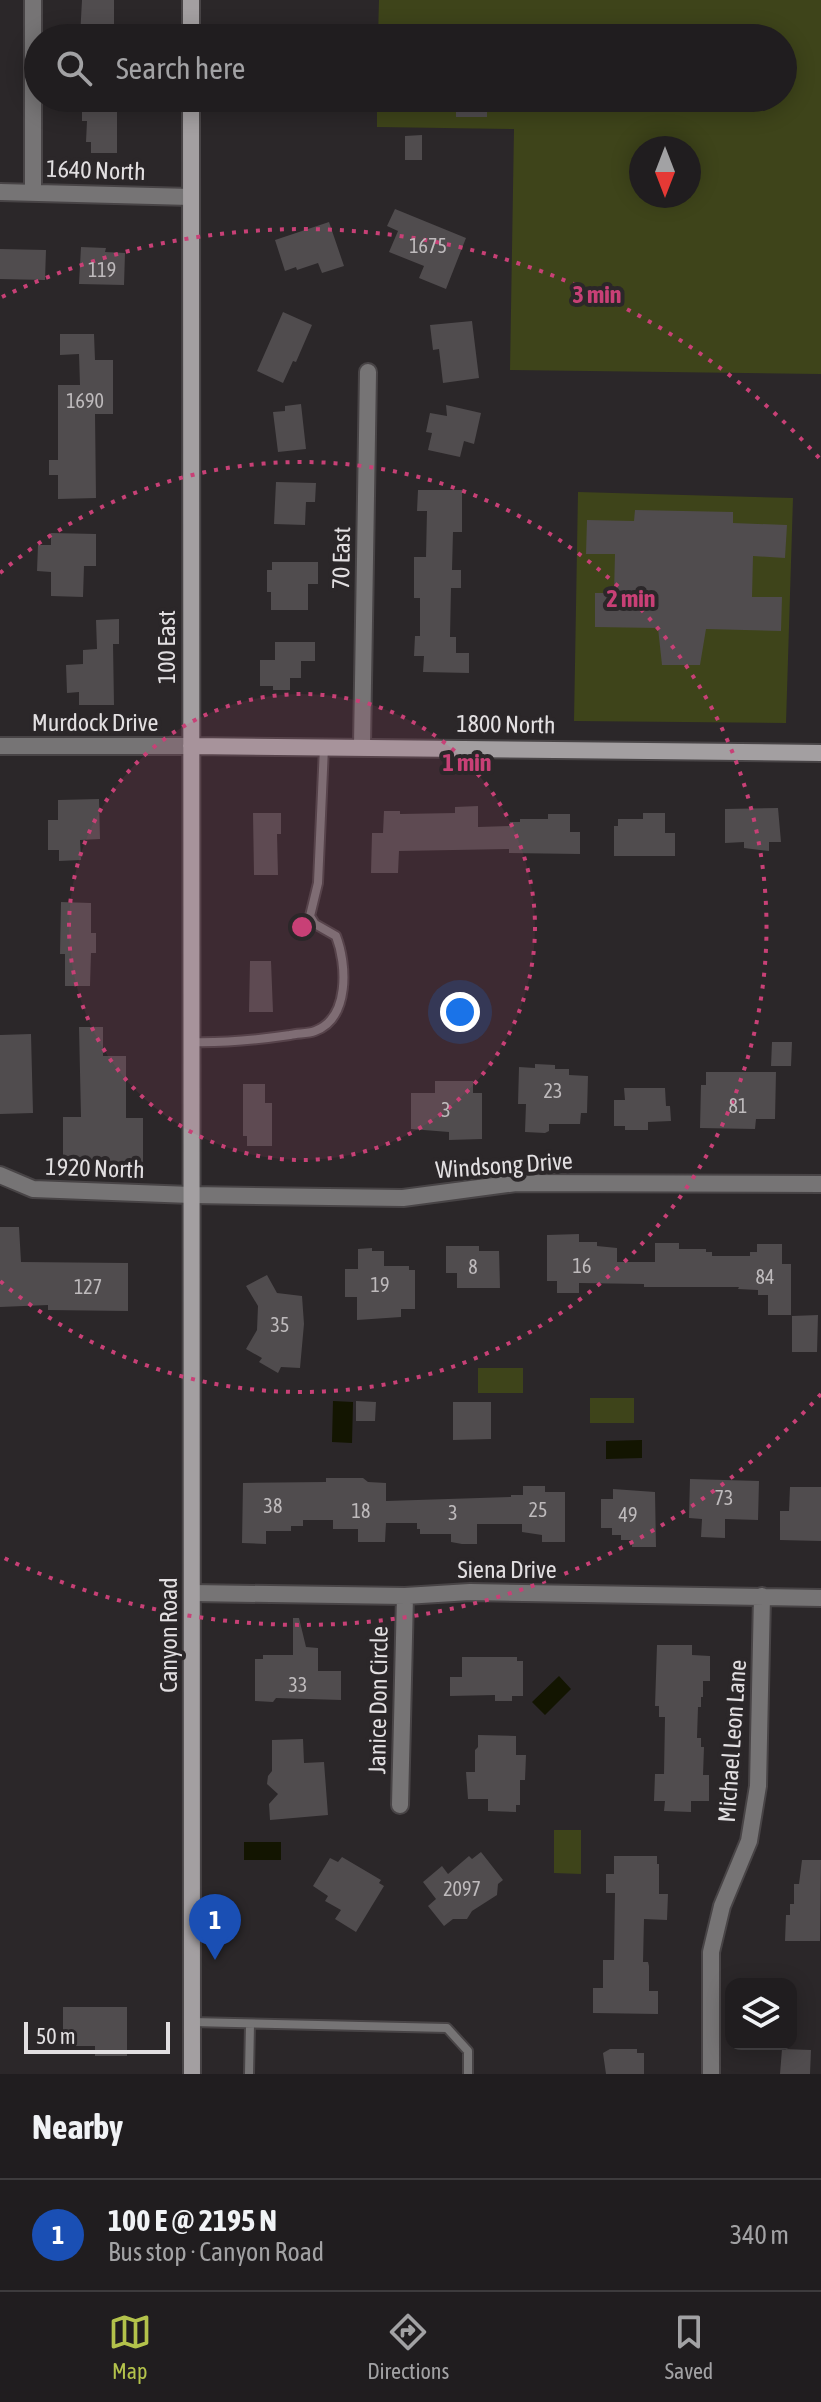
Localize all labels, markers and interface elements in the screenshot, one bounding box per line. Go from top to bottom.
search box [24,24,797,112]
icon: search [52,46,96,90]
text: Search here [116,51,245,85]
north arrow [629,136,701,208]
street label: 1640 North [46,155,146,185]
house number: 1675 [409,234,447,257]
house number: 119 [88,258,116,281]
text: 3 min [572,281,622,308]
house number: 1690 [66,389,104,412]
street label: 70 East [327,526,355,590]
text: 2 min [606,585,656,612]
street label: 100 East [153,610,180,684]
street label: Murdock Drive [32,709,158,736]
street label: 1800 North [456,710,556,738]
text: 1 min [442,749,492,776]
centre of rings [288,913,316,941]
your location [440,992,480,1032]
house number: 23 [544,1079,562,1102]
house number: 81 [729,1094,747,1117]
house number: 3 [441,1098,451,1121]
street label: Windsong Drive [434,1147,574,1183]
street label: 1920 North [45,1153,145,1183]
house number: 16 [573,1254,591,1277]
house number: 8 [468,1255,478,1278]
house number: 84 [756,1265,774,1288]
house number: 19 [371,1273,389,1296]
house number: 127 [74,1275,102,1298]
house number: 35 [271,1313,289,1336]
house number: 73 [715,1486,733,1509]
house number: 38 [264,1494,282,1517]
house number: 25 [529,1498,547,1521]
house number: 18 [352,1499,370,1522]
house number: 3 [448,1501,458,1524]
house number: 49 [619,1503,637,1526]
street label: Siena Drive [457,1556,557,1583]
street label: Canyon Road [155,1577,182,1693]
street label: Janice Don Circle [363,1626,393,1774]
street label: Michael Leon Lane [713,1659,751,1823]
house number: 33 [289,1673,307,1696]
house number: 2097 [443,1877,481,1900]
pin: 1 [189,1894,241,1960]
map controls [725,1978,797,2050]
button: layers [725,1978,797,2050]
scale bar [24,2018,170,2054]
text: 50 m [36,2023,76,2049]
text: Nearby [32,2107,123,2146]
text: 100 E @ 2195 N [108,2203,277,2237]
text: 1 [52,2220,64,2250]
text: 340 m [730,2220,789,2250]
text: Bus stop · Canyon Road [108,2237,324,2267]
tab: Map [108,2310,152,2384]
tab: Directions [367,2310,449,2384]
tab: Saved [665,2310,713,2384]

